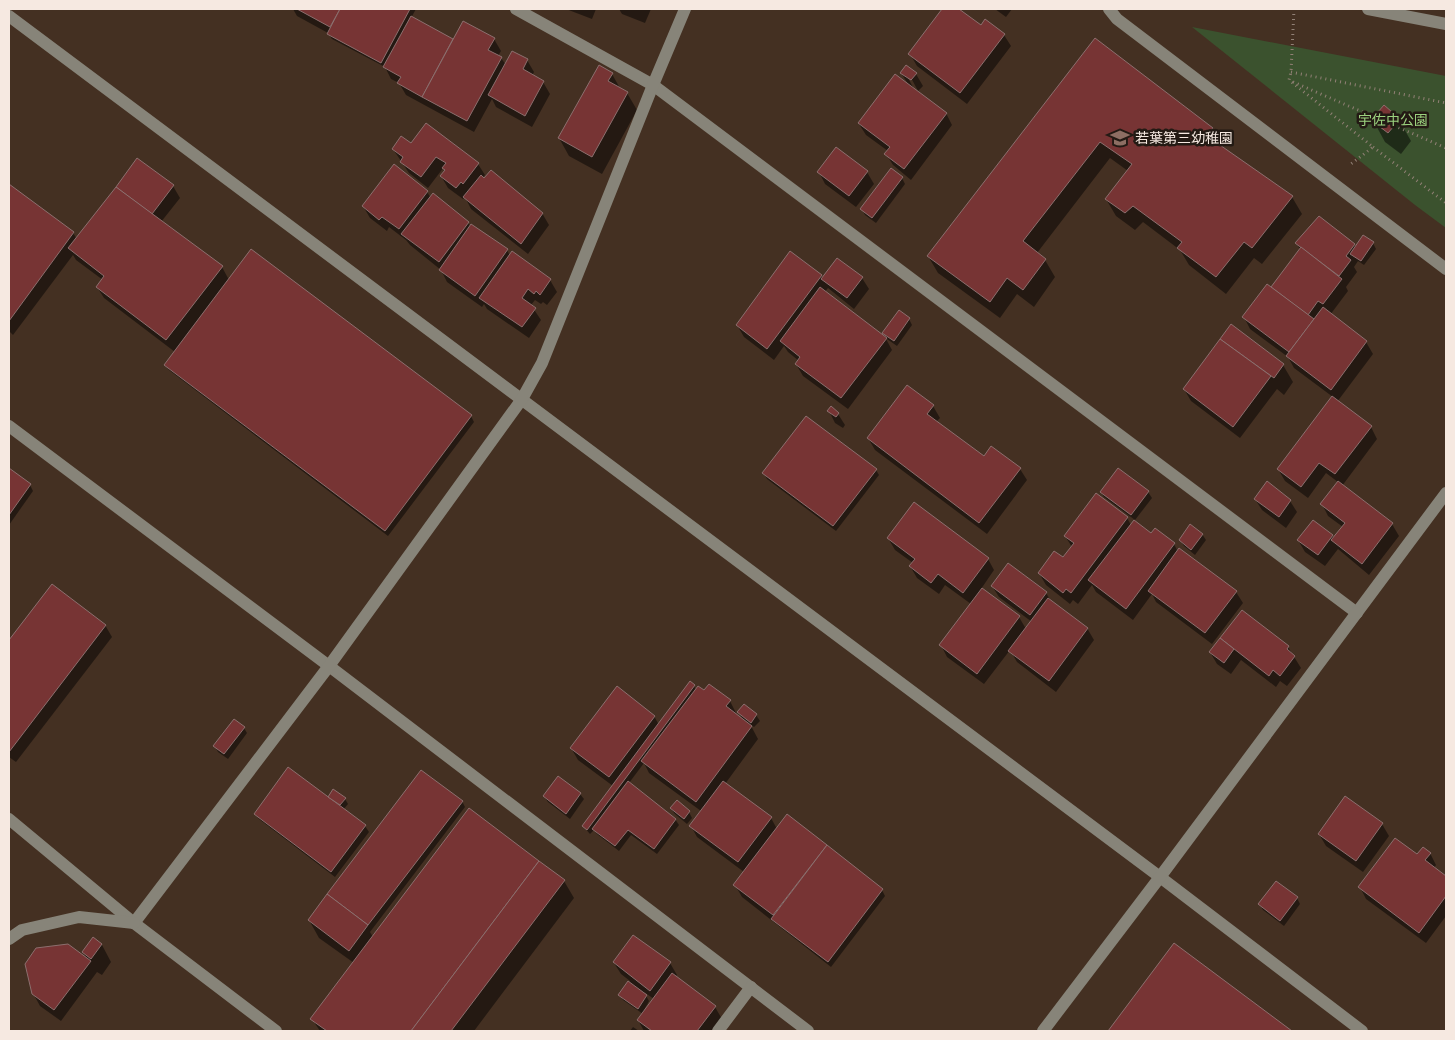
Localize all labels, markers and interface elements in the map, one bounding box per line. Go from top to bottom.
park label: 宇佐中公園 [1358,111,1428,129]
school or university icon: 若葉第三幼稚園 [1109,127,1131,149]
place label: 若葉第三幼稚園 [1135,129,1233,147]

